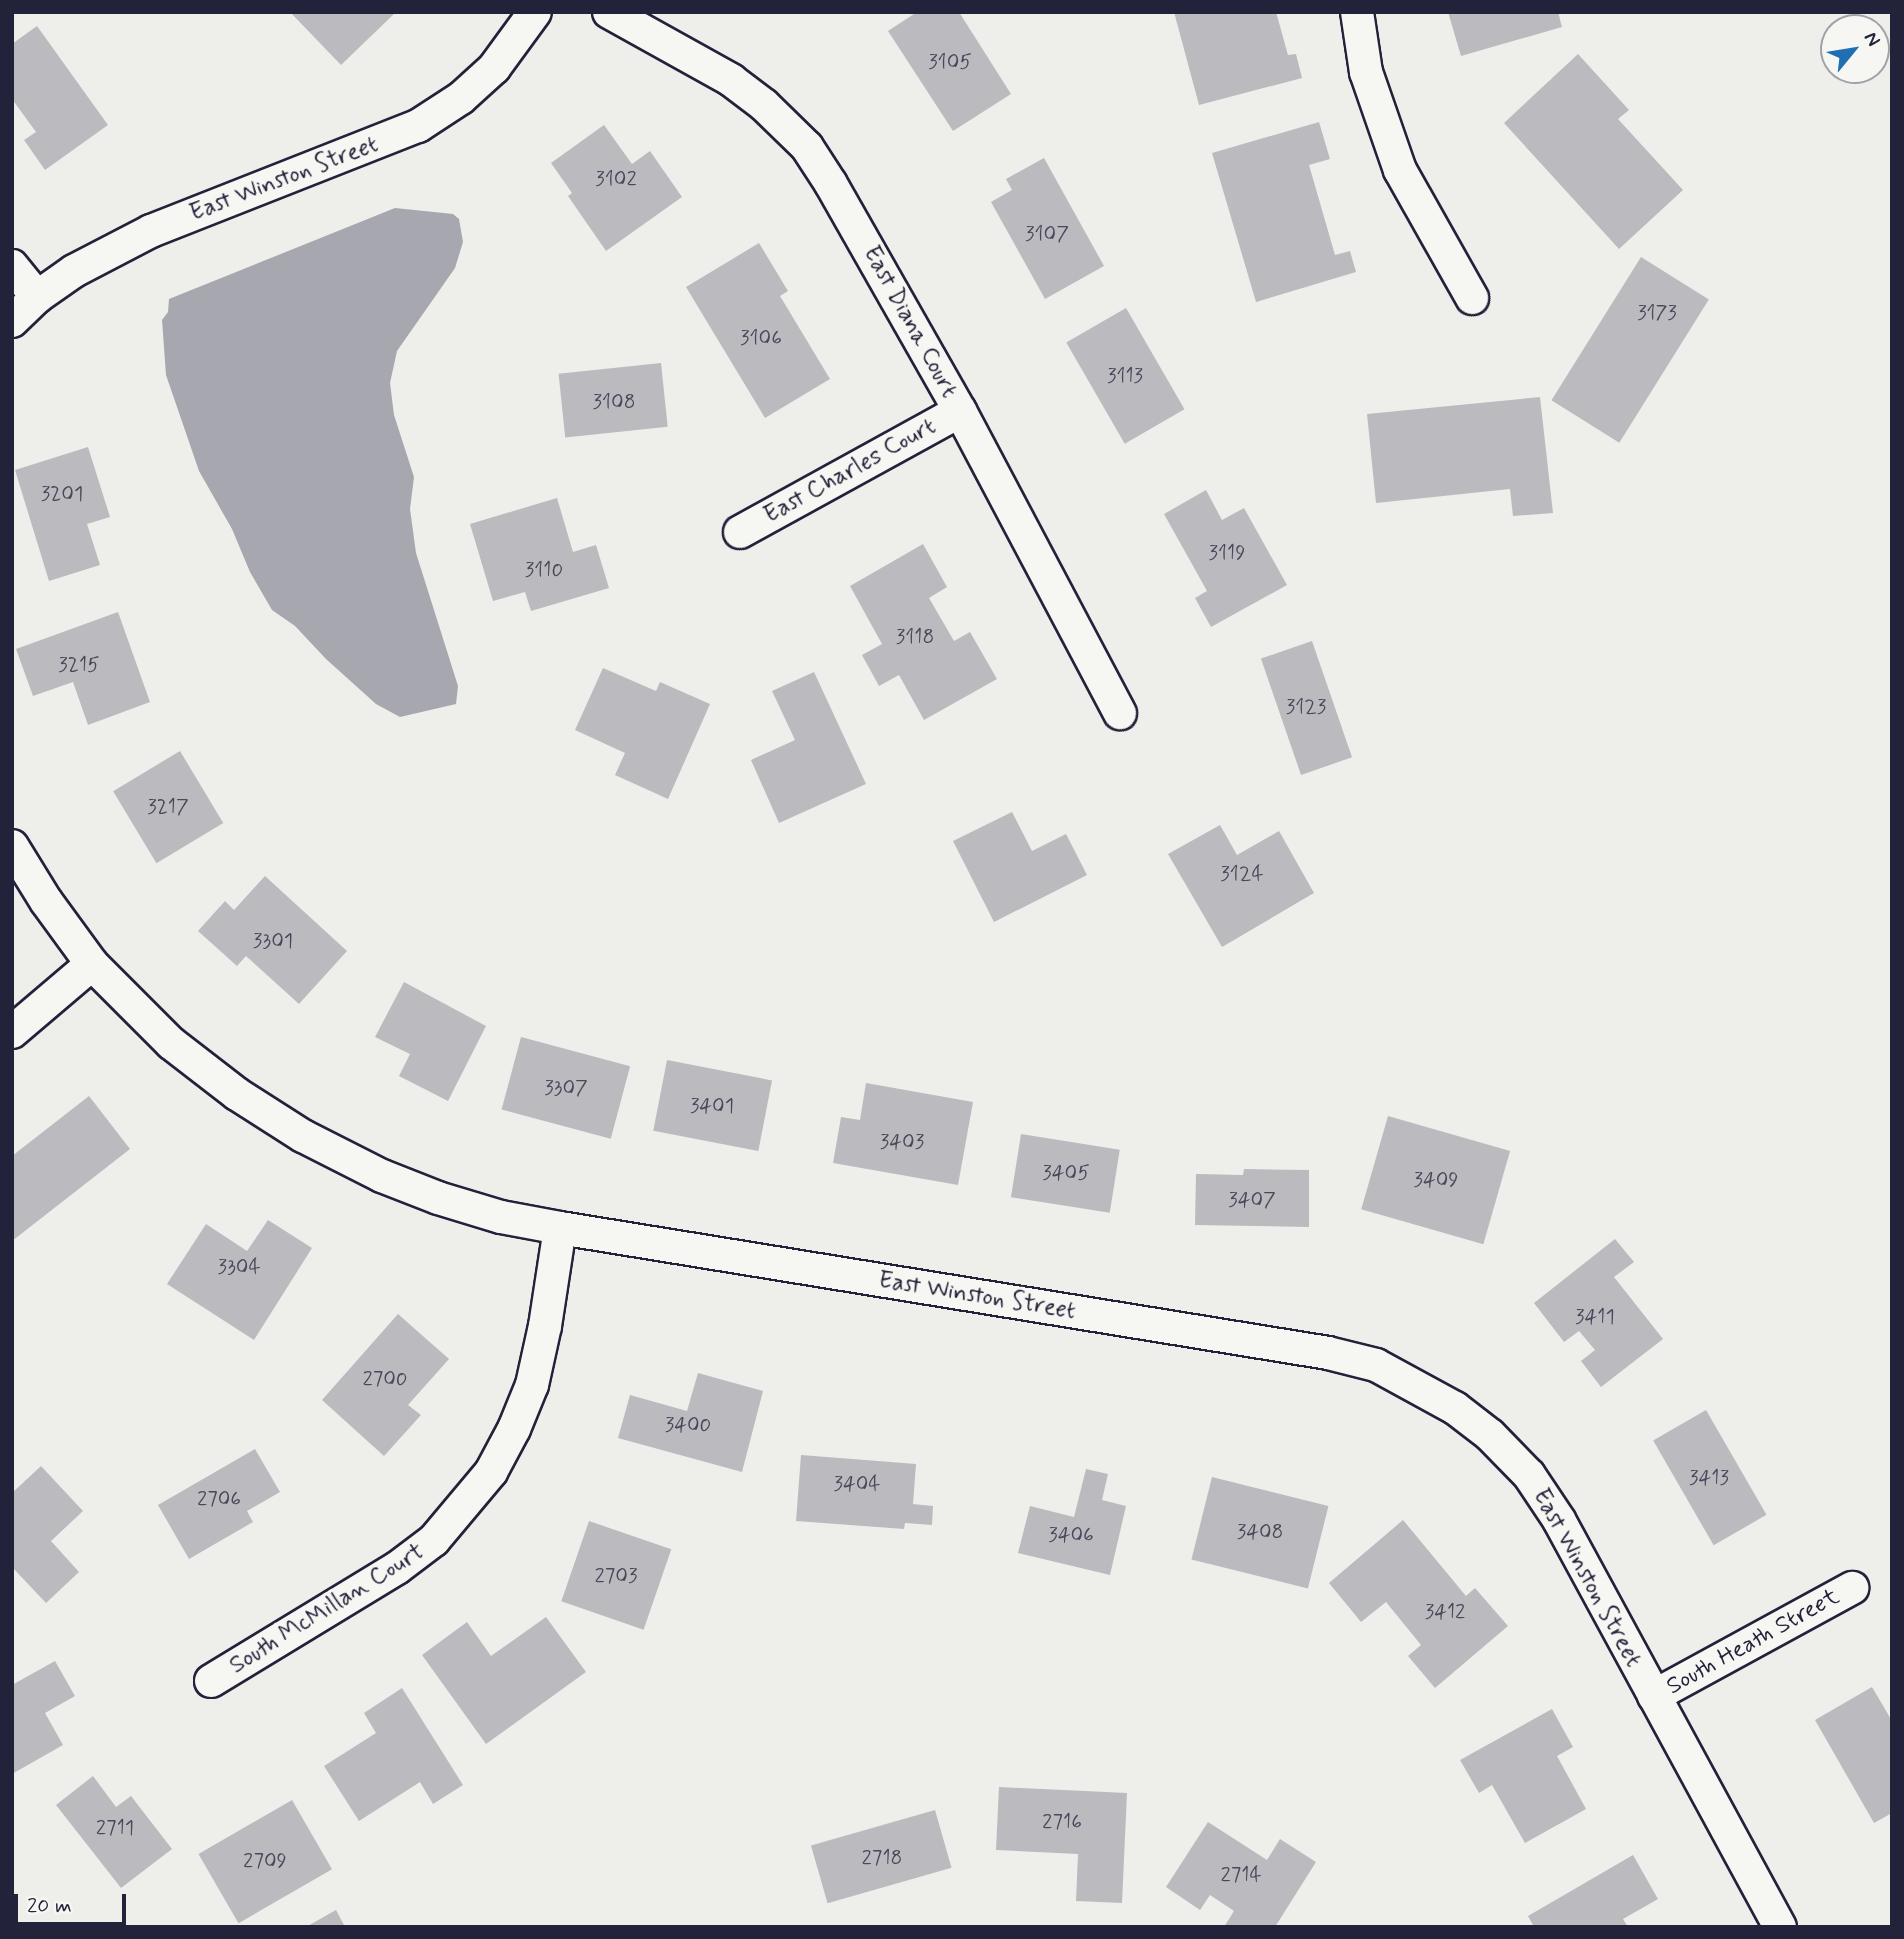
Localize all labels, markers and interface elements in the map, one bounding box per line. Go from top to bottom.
north arrow [1820,14,1890,84]
text: N [1858,28,1886,51]
house number: 3105 [928,49,972,75]
street label: East Winston Street [184,129,384,229]
house number: 3102 [595,166,637,192]
house number: 3107 [1025,221,1069,247]
street label: East Diana Court [855,239,965,405]
house number: 3173 [1637,300,1677,326]
house number: 3106 [740,325,782,351]
house number: 3113 [1107,363,1143,389]
house number: 3108 [593,389,635,415]
street label: East Charles Court [758,411,942,531]
house number: 3201 [41,481,83,507]
house number: 3119 [1208,540,1246,566]
house number: 3110 [525,557,563,583]
house number: 3118 [896,624,934,650]
house number: 3215 [58,652,100,678]
house number: 3123 [1286,694,1326,720]
house number: 3217 [147,794,189,820]
house number: 3124 [1220,861,1264,887]
house number: 3301 [253,928,293,954]
house number: 3307 [544,1075,588,1101]
house number: 3401 [690,1093,734,1119]
house number: 3403 [880,1129,924,1155]
house number: 3405 [1042,1160,1090,1186]
house number: 3409 [1413,1167,1459,1193]
house number: 3407 [1228,1187,1276,1213]
house number: 3304 [217,1254,261,1280]
street label: East Winston Street [875,1266,1079,1326]
house number: 3411 [1575,1304,1615,1330]
house number: 2700 [362,1366,408,1392]
house number: 3400 [665,1412,711,1438]
house number: 3413 [1689,1465,1729,1491]
house number: 3404 [833,1471,881,1497]
street label: East Winston Street [1525,1482,1649,1674]
house number: 2706 [197,1486,241,1512]
house number: 3408 [1237,1519,1283,1545]
house number: 3406 [1048,1522,1094,1548]
street label: South McMillan Court [225,1538,429,1680]
house number: 2703 [595,1563,637,1589]
street label: South Heath Street [1662,1583,1844,1701]
house number: 3412 [1425,1599,1465,1625]
house number: 2716 [1042,1809,1082,1835]
house number: 2711 [96,1815,134,1841]
house number: 2718 [862,1845,902,1871]
house number: 2709 [243,1848,287,1874]
house number: 2714 [1220,1862,1262,1888]
scale bar [18,1880,130,1924]
text: 20 m [27,1892,72,1920]

